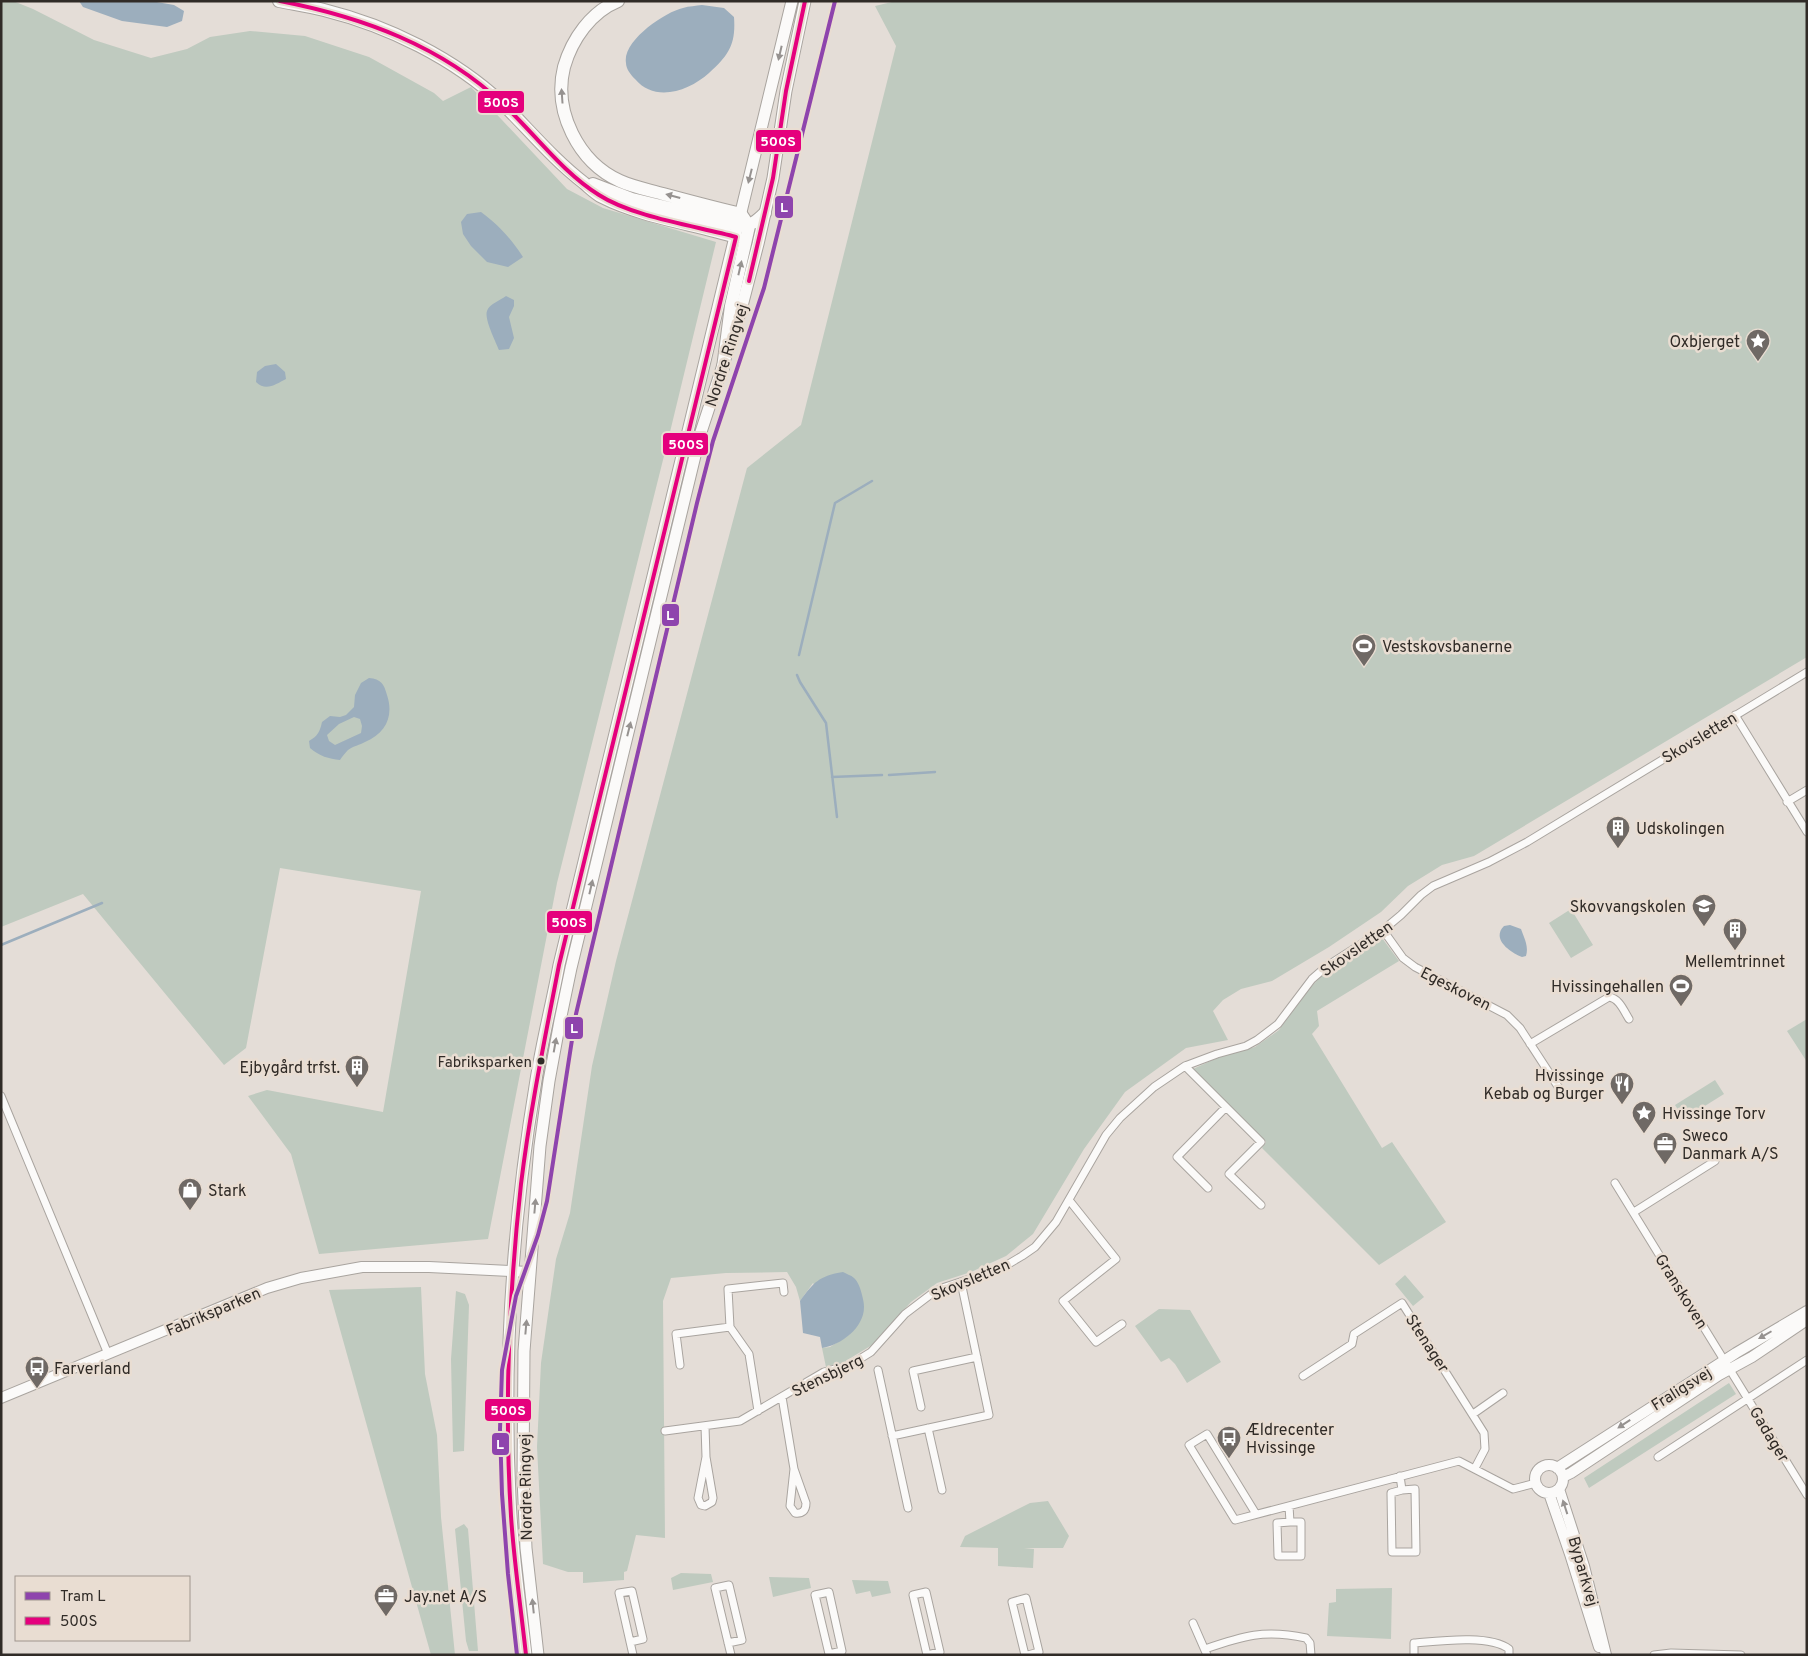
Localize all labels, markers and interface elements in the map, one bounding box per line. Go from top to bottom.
one-way arrow [776,45,784,60]
one-way arrow [558,88,566,104]
line badge: 500S [477,90,525,114]
text: 500S [483,95,519,112]
line badge: 500S [755,129,802,153]
text: 500S [760,134,796,151]
one-way arrow [746,168,754,183]
one-way arrow [665,192,680,200]
line badge: L [774,195,794,219]
text: L [780,200,788,217]
one-way arrow [736,261,744,276]
street label: Nordre Ringvej [702,302,754,410]
place icon: Oxbjerget [1745,328,1771,362]
place label: Oxbjerget [1669,333,1740,353]
line badge: 500S [662,432,709,456]
text: 500S [668,437,704,454]
line badge: L [661,603,680,627]
text: L [666,608,674,625]
sports icon: Vestskovsbanerne [1351,633,1377,667]
place label: Vestskovsbanerne [1382,638,1512,658]
street label: Skovsletten [1659,709,1741,769]
one-way arrow [625,721,633,736]
building icon: Udskolingen [1605,815,1631,849]
place label: Udskolingen [1636,820,1725,840]
one-way arrow [587,879,595,894]
school or university icon: Skovvangskolen [1691,893,1717,927]
place label: Skovvangskolen [1570,898,1686,918]
line badge: 500S [546,910,593,934]
text: 500S [551,915,587,932]
street label: Skovsletten [1317,917,1397,982]
building icon: Mellemtrinnet [1722,917,1748,951]
place label: Mellemtrinnet [1685,953,1785,973]
street label: Egeskoven [1416,963,1494,1016]
sports icon: Hvissingehallen [1668,973,1694,1007]
place label: Hvissingehallen [1551,978,1664,998]
line badge: L [564,1016,584,1040]
text: L [570,1021,578,1038]
one-way arrow [552,1037,560,1053]
building icon: Ejbygård trfst. [344,1054,370,1088]
place label: Fabriksparken [438,1054,532,1073]
marker: Fabriksparken [536,1056,546,1066]
place label: Ejbygård trfst. [239,1059,340,1079]
place label: Hvissinge Kebab og Burger [1484,1067,1604,1105]
restaurant icon: Hvissinge Kebab og Burger [1609,1071,1635,1105]
place icon: Hvissinge Torv [1631,1100,1657,1134]
place label: Hvissinge Torv [1662,1105,1766,1125]
place label: Sweco Danmark A/S [1682,1127,1779,1165]
office icon: Sweco Danmark A/S [1652,1131,1678,1165]
shop icon: Stark [177,1177,203,1211]
place label: Stark [208,1182,247,1202]
one-way arrow [531,1198,539,1214]
street label: Granskoven [1649,1251,1711,1333]
street label: Skovsletten [928,1255,1013,1306]
street label: Fabriksparken [163,1284,264,1342]
street label: Stenager [1400,1311,1453,1377]
one-way arrow [522,1319,530,1335]
one-way arrow [1759,1331,1772,1340]
street label: Stensbjerg [789,1351,867,1403]
bus stop icon: Farverland [24,1355,50,1389]
place label: Farverland [54,1360,131,1380]
street label: Fraligsvej [1648,1363,1716,1416]
line badge: 500S [484,1398,532,1422]
text: 500S [490,1403,526,1420]
street label: Gadager [1744,1404,1793,1466]
one-way arrow [1618,1419,1631,1428]
place label: Ældrecenter Hvissinge [1245,1421,1334,1459]
bus stop icon: Ældrecenter Hvissinge [1216,1425,1242,1459]
line badge: L [491,1432,510,1456]
street label: Nordre Ringvej [516,1433,538,1541]
text: L [496,1437,504,1454]
one-way arrow [1561,1499,1568,1514]
street label: Byparkvej [1563,1534,1602,1609]
legend [15,1576,190,1641]
office icon: Jay.net A/S [373,1583,399,1617]
text: Tram L [60,1588,106,1607]
place label: Jay.net A/S [404,1588,487,1608]
one-way arrow [529,1598,537,1614]
text: 500S [60,1613,97,1632]

